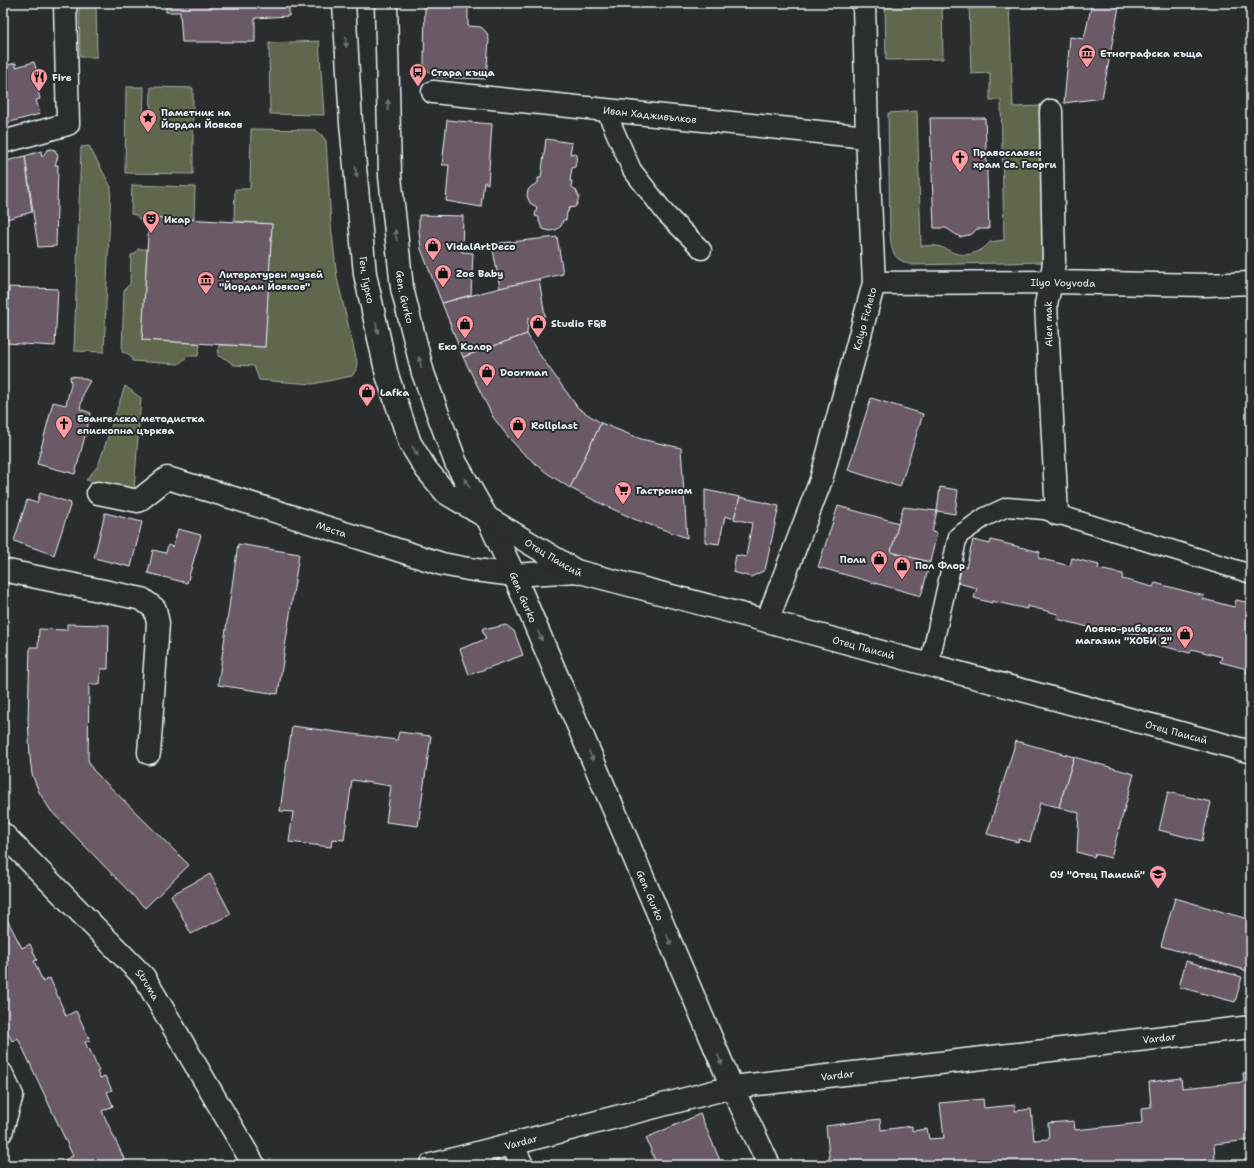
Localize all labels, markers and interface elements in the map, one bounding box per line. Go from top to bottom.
one-way arrow [343,36,350,48]
museum icon: Етнографска къща [1077,43,1097,68]
place label: Етнографска къща [1100,47,1203,60]
bus stop icon: Стара къща [408,62,428,87]
place label: Стара къща [431,66,495,79]
restaurant icon: Fire [29,67,49,92]
place label: Fire [52,71,72,84]
one-way arrow [385,99,392,111]
street label: Иван Хадживълков [602,104,697,126]
place label: Паметник на Йордан Йовков [161,106,243,131]
place icon: Паметник на Йордан Йовков [138,108,158,133]
place label: Православен храм Св. Георги [973,146,1056,171]
church icon: Православен храм Св. Георги [950,148,970,173]
one-way arrow [352,166,359,178]
theatre icon: Икар [141,209,161,234]
place label: Икар [164,213,190,226]
one-way arrow [393,229,399,241]
shop icon: VidalArtDeco [423,236,443,261]
place label: VidalArtDeco [446,240,516,253]
street label: Ген. Гурко [356,256,377,305]
shop icon: Zoe Baby [433,263,453,288]
place label: Zoe Baby [456,267,503,280]
place label: Литературен музей "Йордан Йовков" [219,268,323,293]
museum icon: Литературен музей "Йордан Йовков" [196,270,216,295]
street label: Gen. Gurko [393,270,417,325]
street label: Ilyo Voyvoda [1030,276,1096,290]
street label: Kolyo Ficheto [850,286,880,352]
street label: Alen mak [1042,301,1055,347]
shop icon: Studio F&B [528,313,548,338]
shop icon: Eко Колор [455,314,475,339]
place label: Studio F&B [551,317,607,330]
one-way arrow [374,322,380,334]
place label: Eко Колор [438,340,492,353]
one-way arrow [417,356,423,368]
shop icon: Doorman [477,362,497,387]
place label: Doorman [500,366,548,379]
shop icon: Lafka [357,382,377,407]
place label: Lafka [380,386,409,399]
place label: Евангелска методистка епископна църква [77,412,205,437]
church icon: Евангелска методистка епископна църква [54,414,74,439]
shop icon: Rollplast [508,415,528,440]
place label: Rollplast [531,419,578,432]
one-way arrow [412,446,419,457]
one-way arrow [464,477,471,489]
supermarket icon: Гастроном [613,480,633,505]
place label: Гастроном [636,484,693,497]
street label: Места [315,519,349,541]
street label: Отец Паисий [522,536,584,579]
shop icon: Поли [869,549,889,574]
place label: Поли [840,553,866,566]
shop icon: Пол Флор [892,555,912,580]
place label: Пол Флор [915,559,965,572]
street label: Gen. Gurko [506,570,540,625]
place label: Ловно-рибарски магазин "ХОБИ 2" [1075,622,1172,647]
shop icon: Ловно-рибарски магазин "ХОБИ 2" [1175,624,1195,649]
one-way arrow [537,631,543,642]
street label: Отец Паисий [831,633,897,662]
street label: Отец Паисий [1144,718,1209,747]
one-way arrow [588,750,594,762]
school or university icon: ОУ "Отец Паисий" [1148,864,1168,889]
street label: Gen. Gurko [633,868,666,923]
place label: ОУ "Отец Паисий" [1050,868,1145,881]
one-way arrow [666,934,672,946]
street label: Struma [133,966,162,1003]
street label: Vardar [1142,1030,1177,1046]
one-way arrow [717,1054,723,1065]
street label: Vardar [820,1067,855,1084]
street label: Vardar [503,1132,539,1153]

